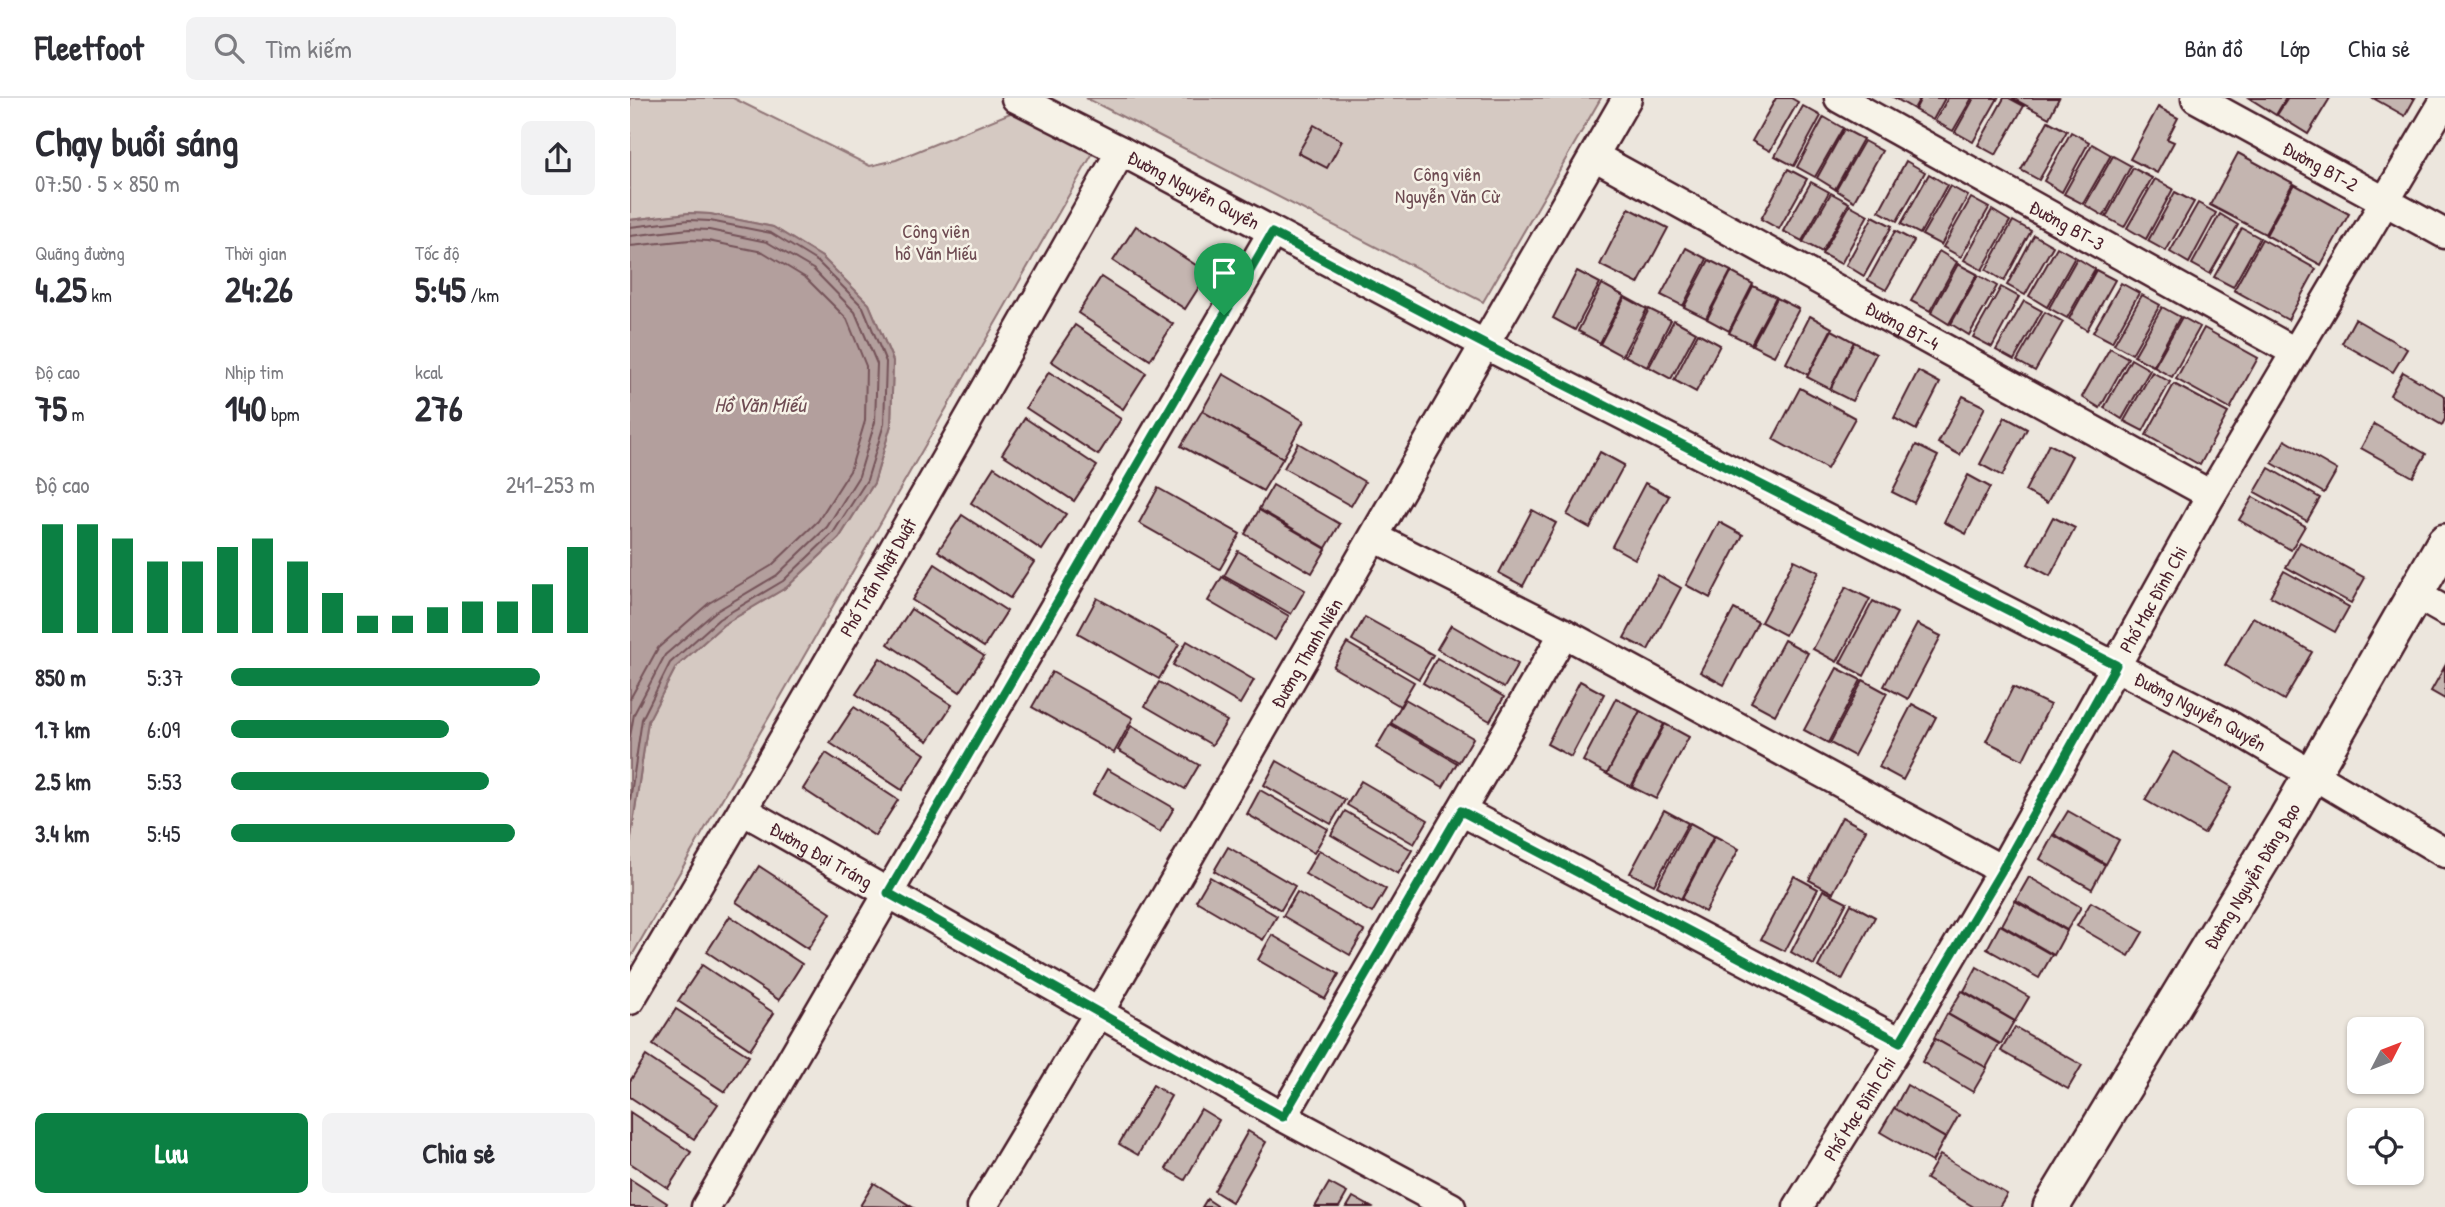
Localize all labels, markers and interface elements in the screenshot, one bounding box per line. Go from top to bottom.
search box [186,17,676,80]
text: Fleetfoot [35,26,144,70]
icon: search [210,29,248,67]
text: Tìm kiếm [266,31,352,66]
text: Bản đồ [2184,32,2243,64]
text: Lớp [2281,32,2310,64]
text: Chia sẻ [2348,32,2410,64]
text: Chạy buổi sáng [35,116,239,168]
button: share [521,121,595,195]
street label: Đường BT-2 [2278,135,2363,197]
street label: Đường Nguyễn Quyền [1123,144,1264,235]
park label: Công viên Nguyễn Văn Cừ [1395,161,1500,209]
text: 07:50 · 5 × 850 m [35,168,180,199]
street label: Đường BT-3 [2025,194,2109,256]
park label: Công viên hồ Văn Miếu [895,218,977,266]
text: Quãng đường [35,240,125,266]
text: Thời gian [225,240,287,266]
text: Tốc độ [415,240,460,266]
pin [1194,243,1254,315]
icon: arrive [1205,254,1243,292]
text: 4.25 [35,266,87,313]
text: 24:26 [225,266,293,313]
text: 5:45 [415,266,466,313]
text: km [87,282,112,308]
text: /km [466,282,499,308]
street label: Đường BT-4 [1861,295,1944,356]
text: Độ cao [35,359,80,385]
text: Nhịp tim [225,359,284,385]
text: kcal [415,359,443,385]
text: 75 [35,385,67,432]
text: 140 [225,385,267,432]
text: 276 [415,385,463,432]
water label: Hồ Văn Miếu [714,390,807,419]
text: m [67,401,84,427]
text: bpm [267,401,300,427]
text: Độ cao [35,469,89,500]
text: 241–253 m [506,469,595,500]
street label: Phố Trần Nhật Duật [833,513,922,641]
street label: Phố Mạc Đĩnh Chi [2113,541,2193,657]
street label: Đường Thanh Niên [1264,593,1348,713]
text: 850 m [35,662,86,693]
text: 5:37 [147,662,184,693]
street label: Đường Nguyễn Quyền [2130,665,2271,757]
text: 1.7 km [35,714,90,745]
text: 6:09 [147,714,180,745]
text: 2.5 km [35,766,91,797]
text: 5:53 [147,766,182,797]
street label: Đường Nguyễn Đăng Đạo [2197,798,2306,954]
street label: Đường Đại Tráng [765,815,878,895]
text: 3.4 km [35,818,89,849]
text: 5:45 [147,818,180,849]
north arrow [2347,1017,2424,1094]
map controls [2347,1017,2424,1185]
street label: Phố Mạc Đĩnh Chi [1817,1052,1902,1166]
button: locate [2347,1108,2424,1185]
button: Lưu [35,1113,308,1193]
button: Chia sẻ [322,1113,595,1193]

